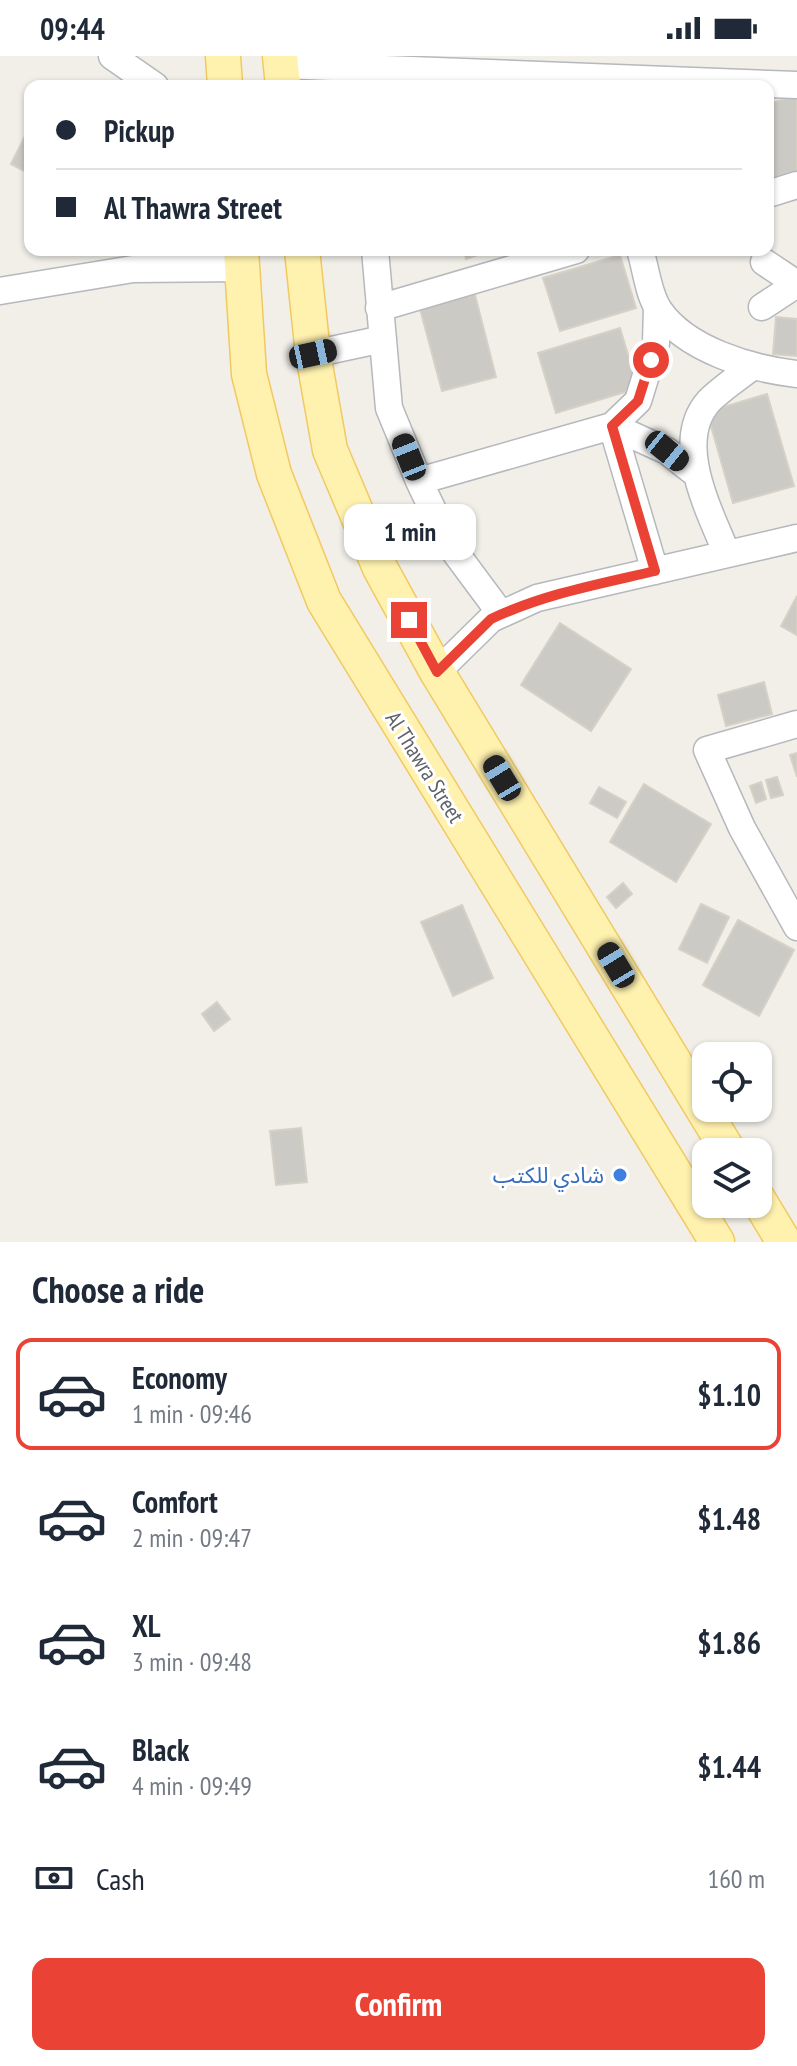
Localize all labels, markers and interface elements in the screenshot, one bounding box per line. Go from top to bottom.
text: 09:44 [40,9,105,48]
text: Pickup [104,111,175,150]
text: Al Thawra Street [104,188,282,227]
car [287,337,339,371]
route start [633,342,669,378]
car [641,427,693,475]
car [389,430,429,484]
callout: 1 min [343,504,475,560]
text: 1 min [384,515,436,548]
route end [391,602,427,638]
street label: Al Thawra Street [380,706,470,828]
car [479,751,525,805]
car [593,938,639,992]
map controls [692,1042,772,1218]
button: locate [692,1042,772,1122]
button: layers [692,1138,772,1218]
place label: شادي للكتب [493,1161,604,1192]
marker: شادي للكتب [611,1166,629,1184]
text: Choose a ride [32,1266,204,1313]
icon: car [36,1358,108,1430]
text: Economy [132,1358,227,1397]
text: $1.10 [697,1375,761,1414]
text: 1 min · 09:46 [132,1397,252,1430]
icon: car [36,1482,108,1554]
text: Comfort [132,1482,218,1521]
text: $1.48 [697,1499,761,1538]
text: 2 min · 09:47 [132,1521,252,1554]
icon: car [36,1606,108,1678]
text: XL [132,1606,161,1645]
text: $1.86 [697,1623,761,1662]
text: 3 min · 09:48 [132,1645,252,1678]
icon: car [36,1730,108,1802]
text: Black [132,1730,189,1769]
text: $1.44 [697,1747,761,1786]
text: 4 min · 09:49 [132,1769,252,1802]
icon: cash [32,1856,76,1900]
text: Cash [96,1859,145,1898]
text: 160 m [707,1862,765,1895]
button: Confirm [32,1958,765,2050]

